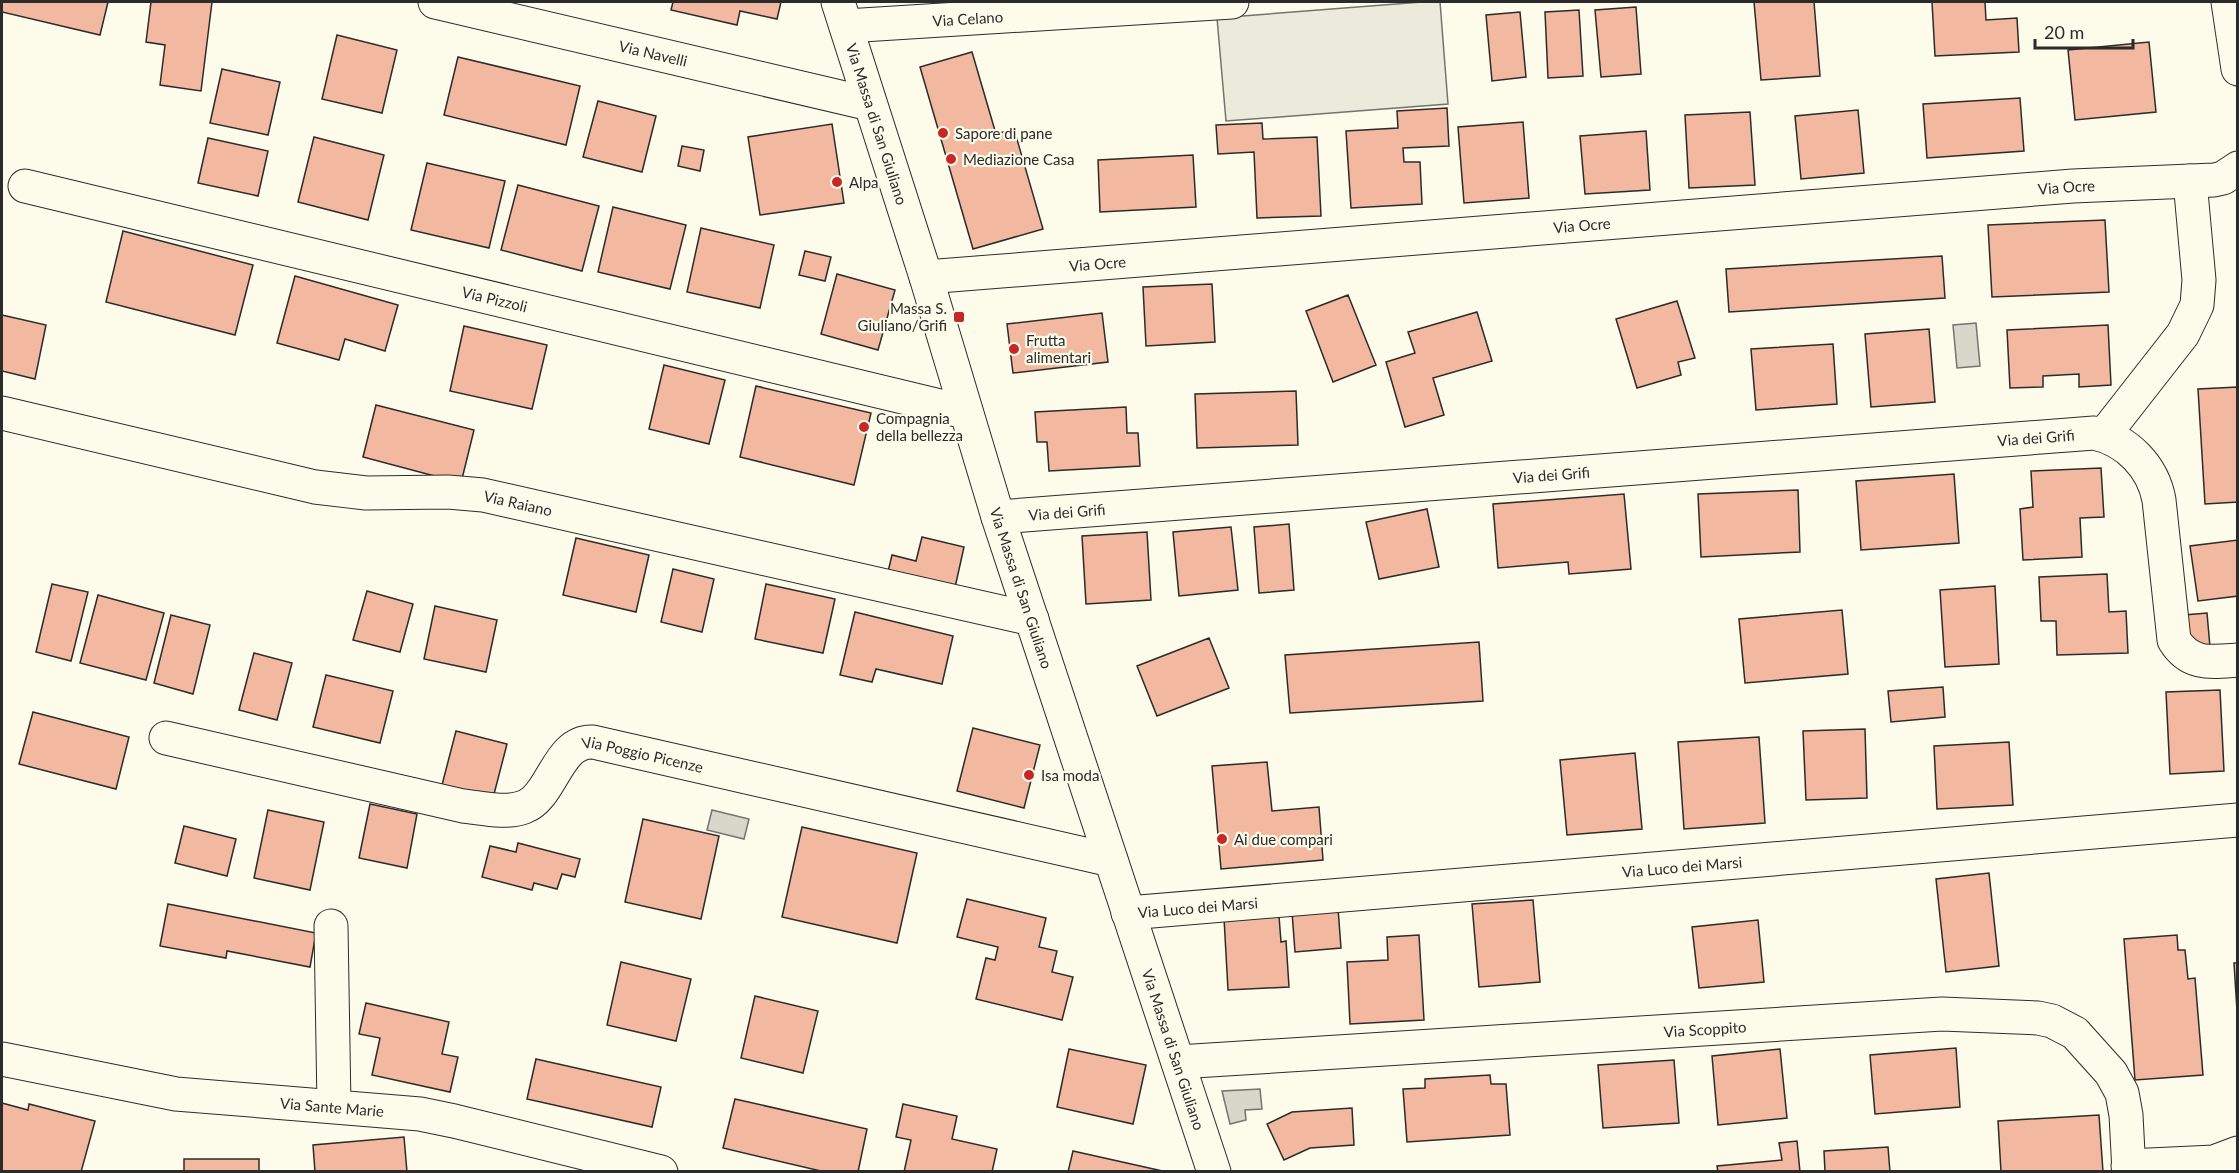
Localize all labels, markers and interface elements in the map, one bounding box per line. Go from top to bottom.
street label: Via Celano [932,7,1004,30]
scale bar [2035,12,2132,50]
text: 20 m [2044,21,2084,43]
street label: Via Navelli [617,36,689,70]
street label: Via Massa di San Giuliano [843,41,911,207]
place label: Sapore di pane [955,124,1052,142]
marker: Sapore di pane [936,126,950,140]
place label: Mediazione Casa [963,150,1075,168]
marker: Mediazione Casa [944,152,958,166]
place label: Alpa [849,173,879,191]
marker: Alpa [830,175,844,189]
street label: Via Ocre [2037,176,2095,198]
street label: Via Ocre [1553,214,1611,236]
street label: Via Ocre [1068,252,1127,275]
street label: Via Pizzoli [460,282,529,315]
place label: Massa S. Giuliano/Grifi [858,299,947,334]
marker: Massa S. Giuliano/Grifi [952,310,966,324]
place label: Frutta alimentari [1026,331,1091,366]
marker: Frutta alimentari [1007,342,1021,356]
place label: Compagnia della bellezza [876,409,963,444]
marker: Compagnia della bellezza [857,420,871,434]
street label: Via dei Grifi [1997,426,2075,449]
street label: Via dei Grifi [1512,463,1591,487]
street label: Via Raiano [482,486,554,519]
street label: Via dei Grifi [1028,500,1106,524]
street label: Via Massa di San Giuliano [987,505,1056,671]
street label: Via Poggio Picenze [580,732,705,776]
place label: Isa moda [1041,766,1099,784]
marker: Isa moda [1022,768,1036,782]
place label: Ai due compari [1234,830,1333,848]
marker: Ai due compari [1215,832,1229,846]
street label: Via Luco dei Marsi [1621,853,1743,881]
street label: Via Luco dei Marsi [1137,893,1259,921]
street label: Via Massa di San Giuliano [1139,967,1209,1132]
street label: Via Scoppito [1663,1017,1747,1040]
street label: Via Sante Marie [279,1094,385,1120]

